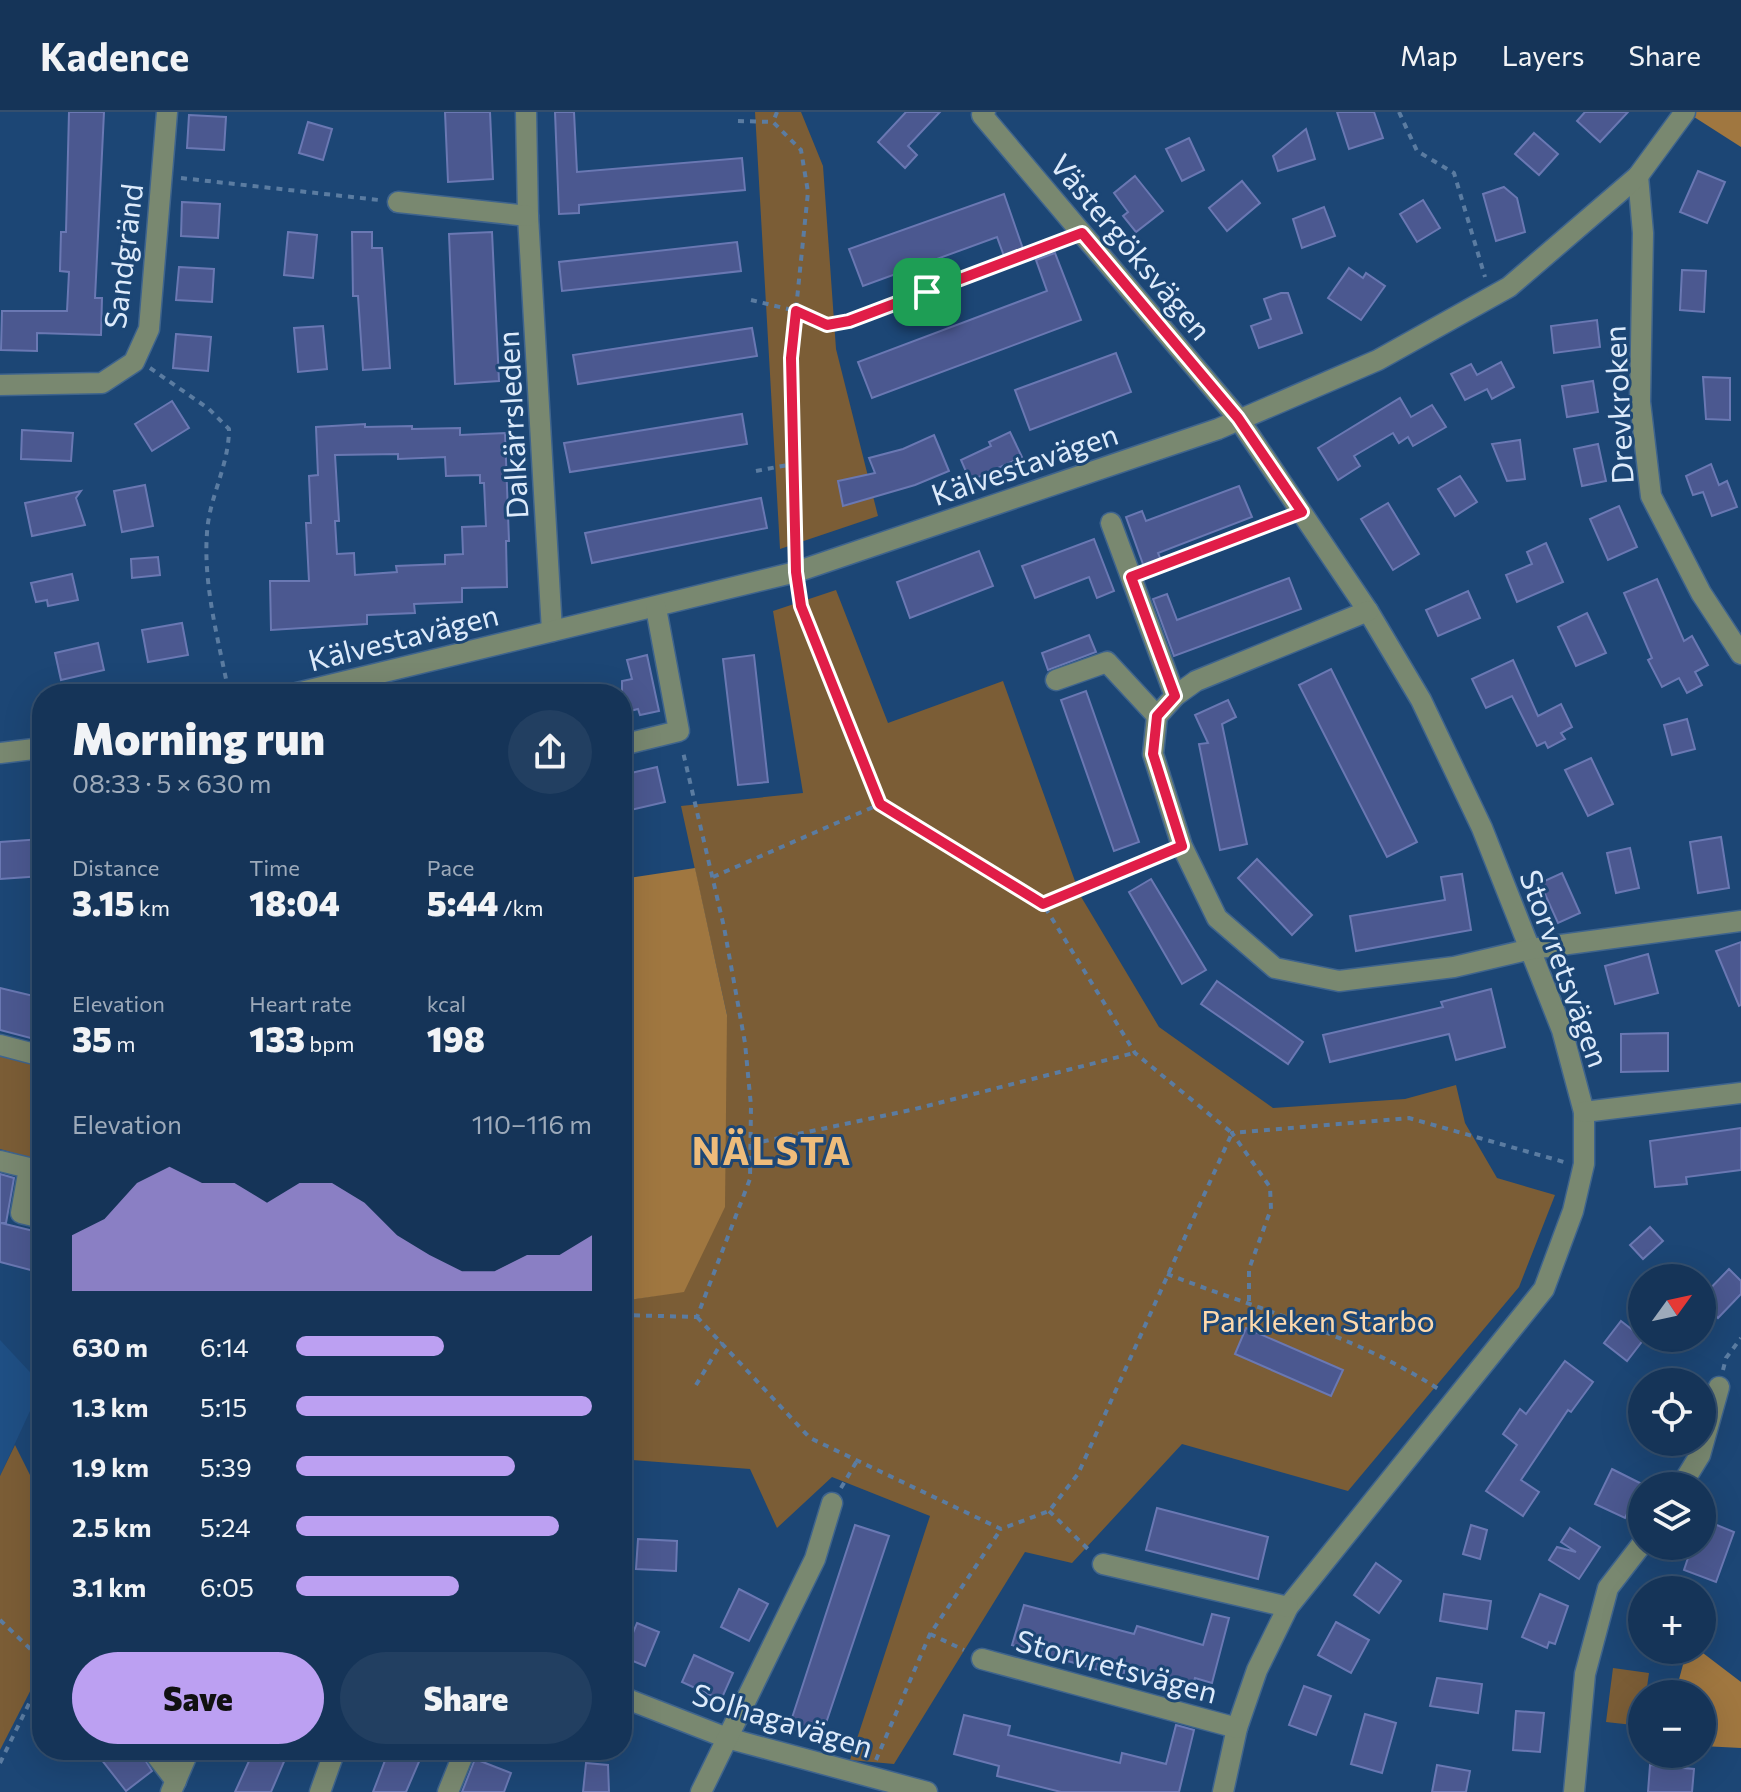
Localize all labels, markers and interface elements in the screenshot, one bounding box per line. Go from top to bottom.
text: Kadence [40,32,189,79]
text: Map [1400,38,1458,72]
text: Layers [1502,38,1584,72]
text: Share [1628,38,1701,72]
street label: Västergöksvägen [1044,146,1220,346]
street label: Sandgränd [95,181,149,331]
pin [893,258,961,326]
icon: arrive [905,270,949,314]
street label: Drevkroken [1594,325,1640,485]
street label: Dalkärrsleden [488,330,534,520]
street label: Kälvestavägen [926,414,1122,512]
street label: Kälvestavägen [304,594,502,678]
text: Morning run [72,710,325,764]
button: share [508,710,592,794]
text: 08:33 · 5 × 630 m [72,767,271,798]
text: Distance [72,854,159,881]
text: Time [249,854,300,881]
text: Pace [427,854,474,881]
street label: Storvretsvägen [1513,864,1619,1072]
text: 3.15 [72,881,135,923]
text: 18:04 [249,881,340,923]
text: 5:44 [427,881,498,923]
text: km [135,894,170,921]
text: /km [498,894,544,921]
text: Elevation [72,990,165,1017]
text: Heart rate [249,990,352,1017]
text: kcal [427,990,466,1017]
text: 35 [72,1017,112,1059]
text: 133 [249,1017,305,1059]
text: 198 [427,1017,485,1059]
text: m [112,1030,135,1057]
text: bpm [305,1030,354,1057]
text: Elevation [72,1108,182,1139]
text: 110–116 m [472,1108,592,1139]
district label: NÄLSTA [692,1126,852,1173]
north arrow [1628,1264,1716,1352]
map controls [1628,1264,1716,1768]
park label: Parkleken Starbo [1201,1301,1435,1338]
text: 630 m [72,1331,148,1362]
text: 6:14 [200,1331,249,1362]
button: locate [1628,1368,1716,1456]
text: 1.3 km [72,1391,148,1422]
text: 5:15 [200,1391,247,1422]
text: 1.9 km [72,1451,149,1482]
text: 5:39 [200,1451,252,1482]
button: layers [1628,1472,1716,1560]
text: 2.5 km [72,1511,151,1542]
text: 5:24 [200,1511,251,1542]
text: 3.1 km [72,1571,146,1602]
text: 6:05 [200,1571,254,1602]
button: + [1628,1576,1716,1664]
street label: Storvretsvägen [1012,1620,1222,1710]
button: Save [72,1652,324,1744]
button: Share [340,1652,592,1744]
street label: Solhagavägen [688,1674,878,1764]
button: − [1628,1680,1716,1768]

